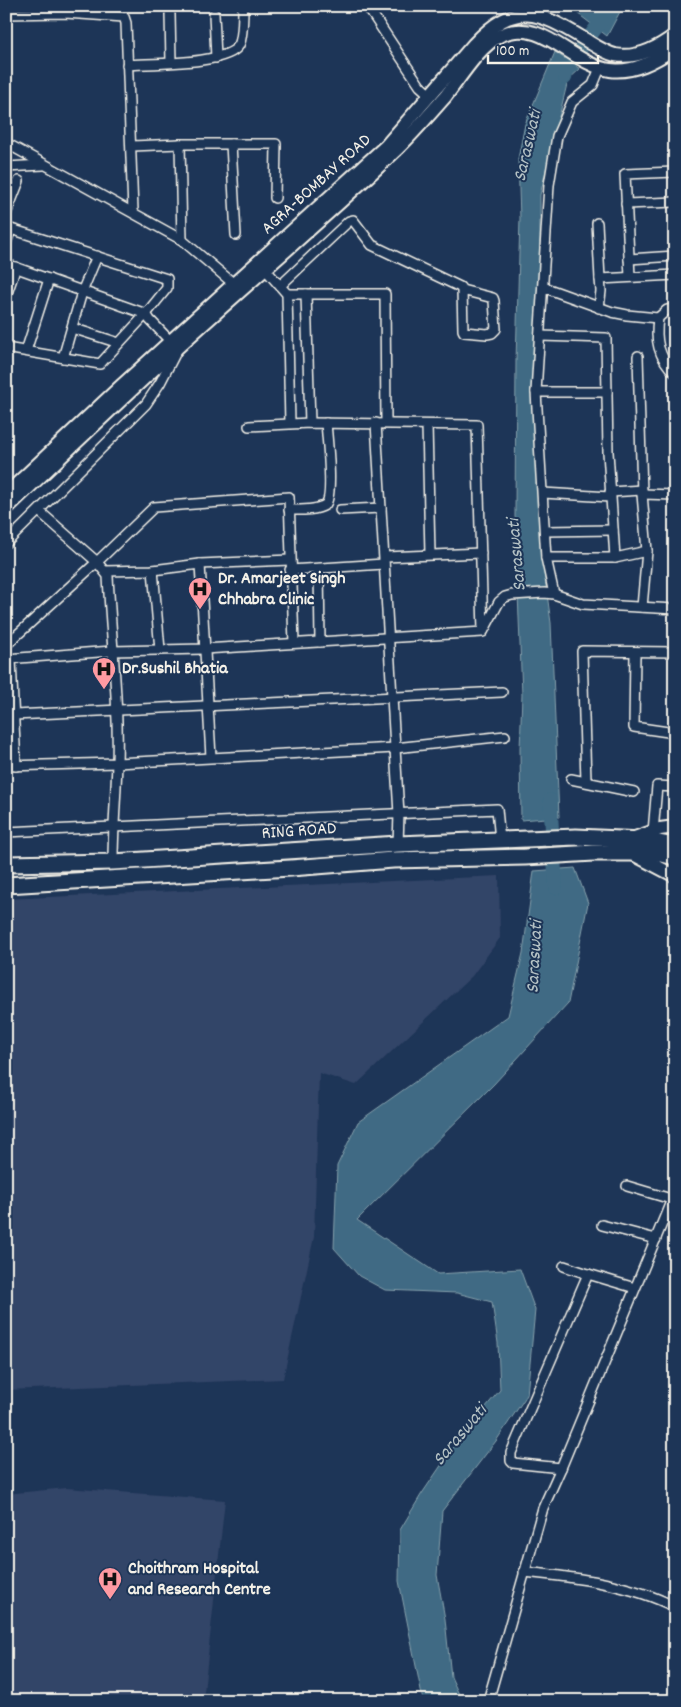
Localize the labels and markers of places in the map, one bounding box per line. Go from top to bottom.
place label: Dr. Amarjeet Singh Chhabra Clinic [218,567,345,613]
hospital icon: Dr. Amarjeet Singh Chhabra Clinic [187,576,213,610]
hospital icon: Dr.Sushil Bhatia [91,656,117,690]
place label: Dr.Sushil Bhatia [122,657,228,682]
place label: Choithram Hospital and Research Centre [128,1557,271,1603]
hospital icon: Choithram Hospital and Research Centre [97,1566,123,1600]

